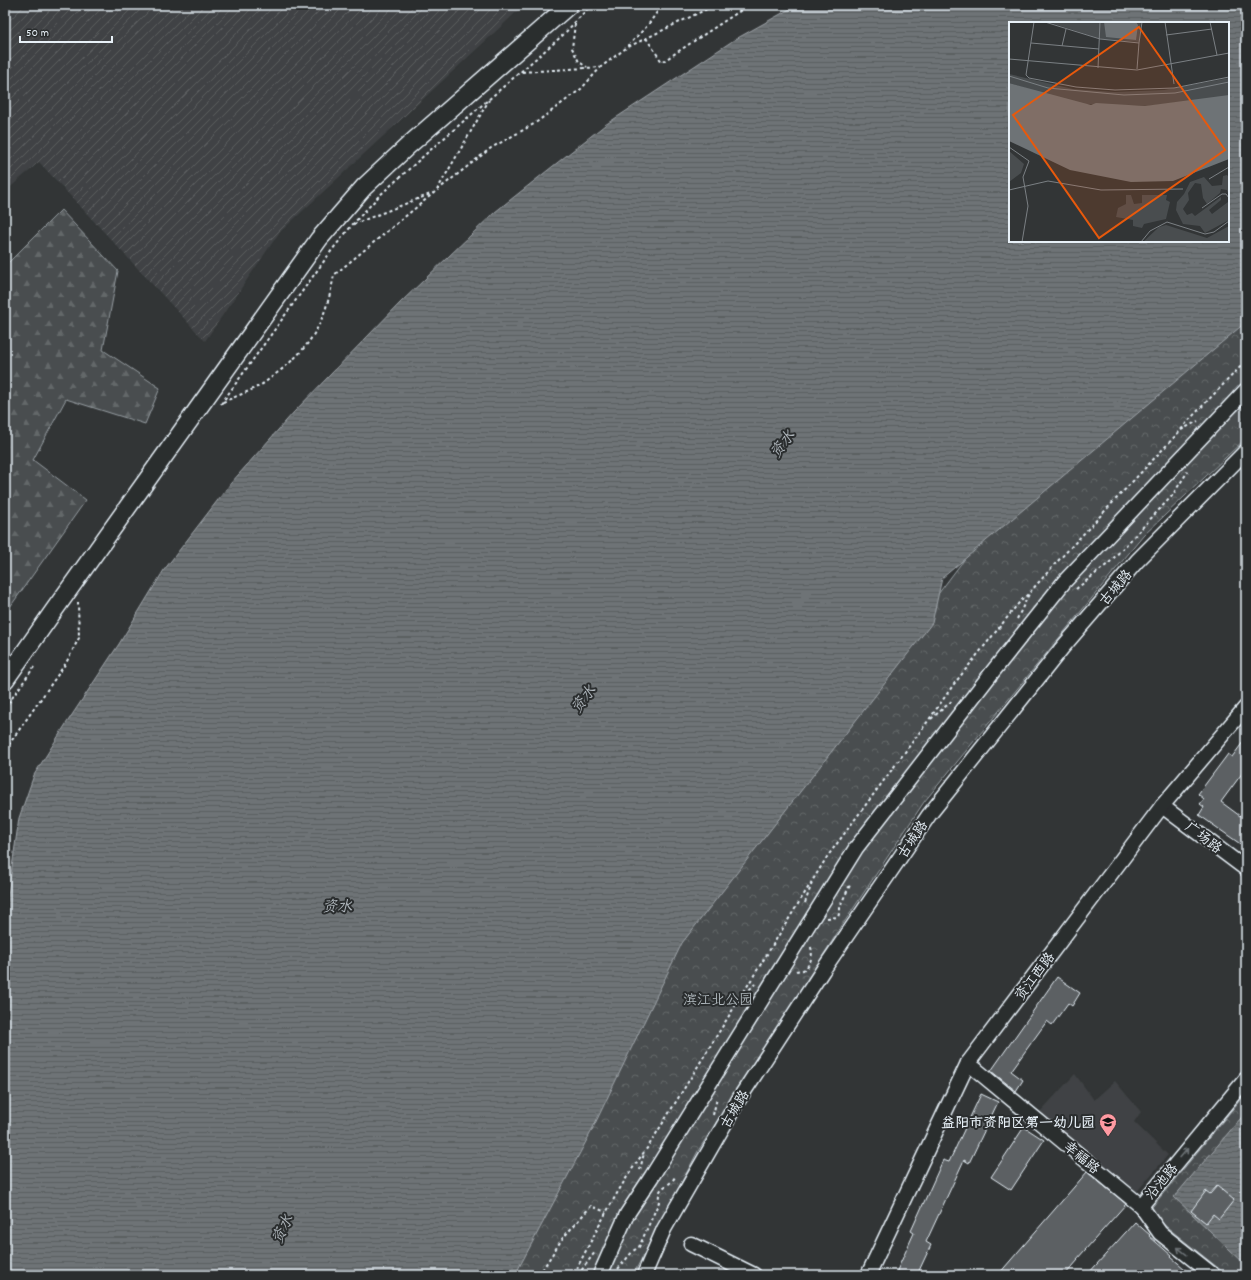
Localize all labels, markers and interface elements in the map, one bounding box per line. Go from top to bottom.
scale bar [20,18,112,44]
inset map [1009,22,1229,242]
text: 50 m [26,25,49,42]
water label: 资水 [766,426,802,464]
street label: 古城路 [1095,566,1138,611]
water label: 资水 [567,681,603,719]
street label: 古城路 [894,817,934,863]
street label: 广场路 [1180,818,1226,859]
water label: 资水 [322,897,353,919]
street label: 资江西路 [1011,949,1060,1006]
park label: 滨江北公园 [683,991,753,1011]
street label: 古城路 [716,1087,755,1133]
school or university icon: 益阳市资阳区第一幼儿园 [1098,1112,1118,1137]
place label: 益阳市资阳区第一幼儿园 [941,1114,1095,1134]
street label: 幸福路 [1058,1137,1103,1180]
one-way arrow [1180,1148,1189,1159]
street label: 沿池路 [1141,1160,1184,1205]
water label: 资水 [267,1211,301,1248]
one-way arrow [1177,1246,1188,1255]

